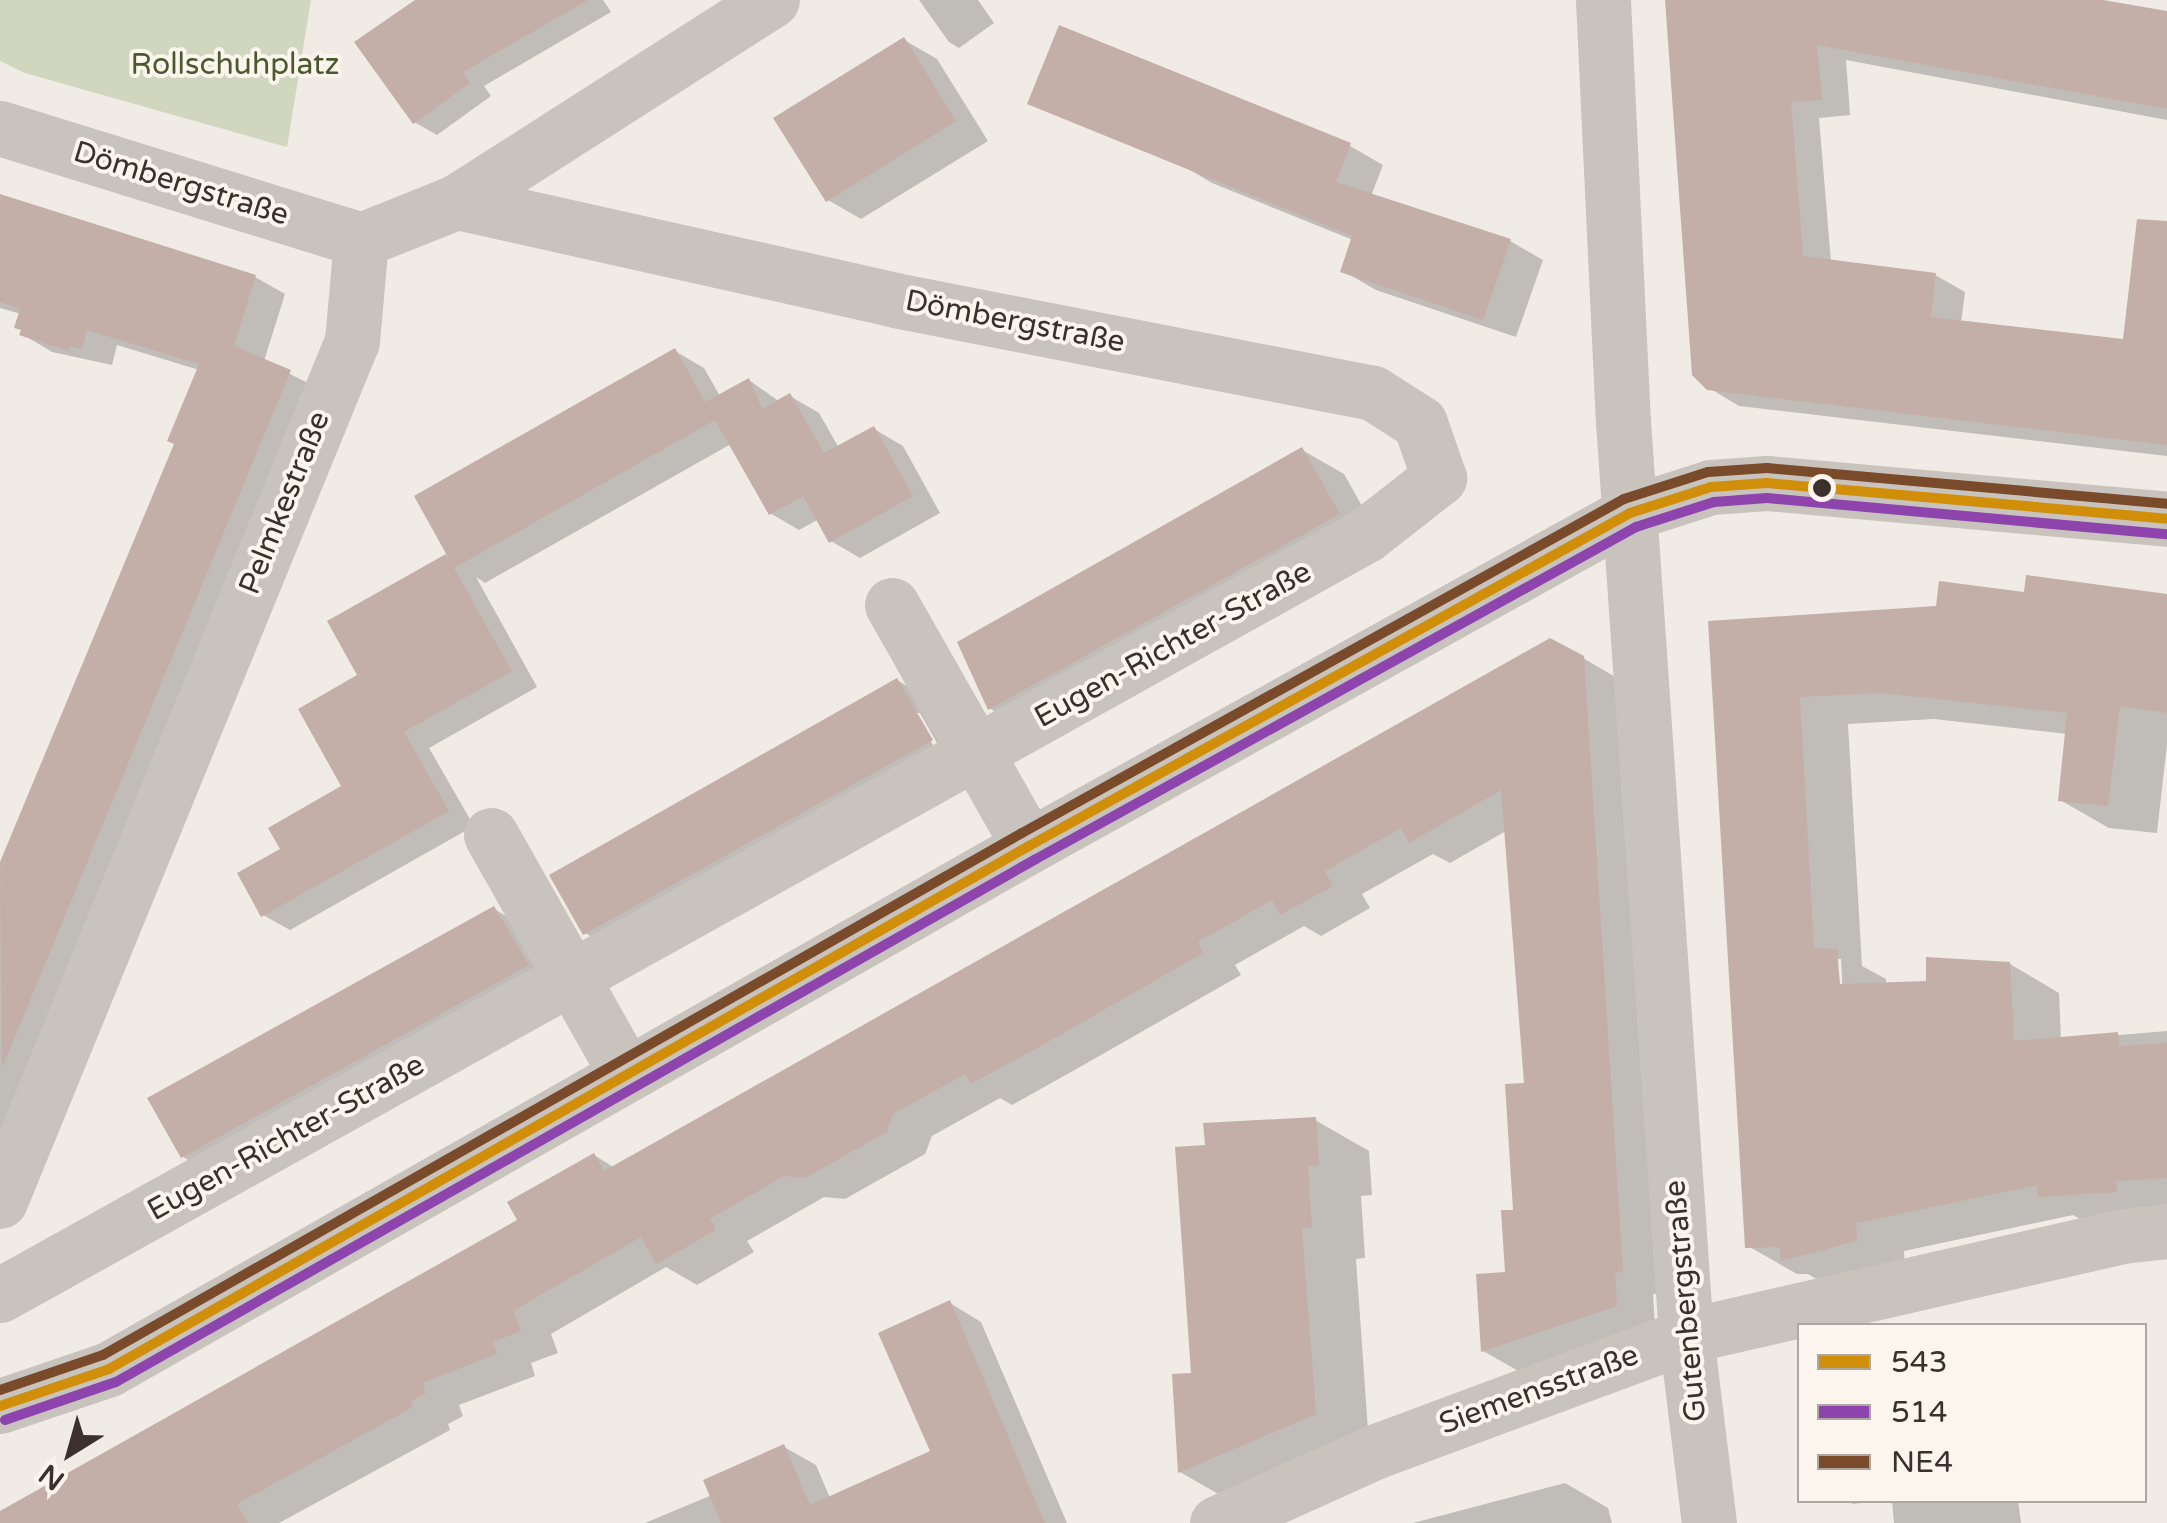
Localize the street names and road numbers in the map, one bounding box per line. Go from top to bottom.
street label: Dömbergstraße [69,134,293,234]
street label: Dömbergstraße [902,283,1128,361]
street label: Pelmkestraße [232,406,338,600]
street label: Eugen-Richter-Straße [1029,554,1317,736]
street label: Eugen-Richter-Straße [142,1047,430,1229]
street label: Gutenbergstraße [1657,1179,1715,1423]
street label: Siemensstraße [1435,1337,1643,1443]

